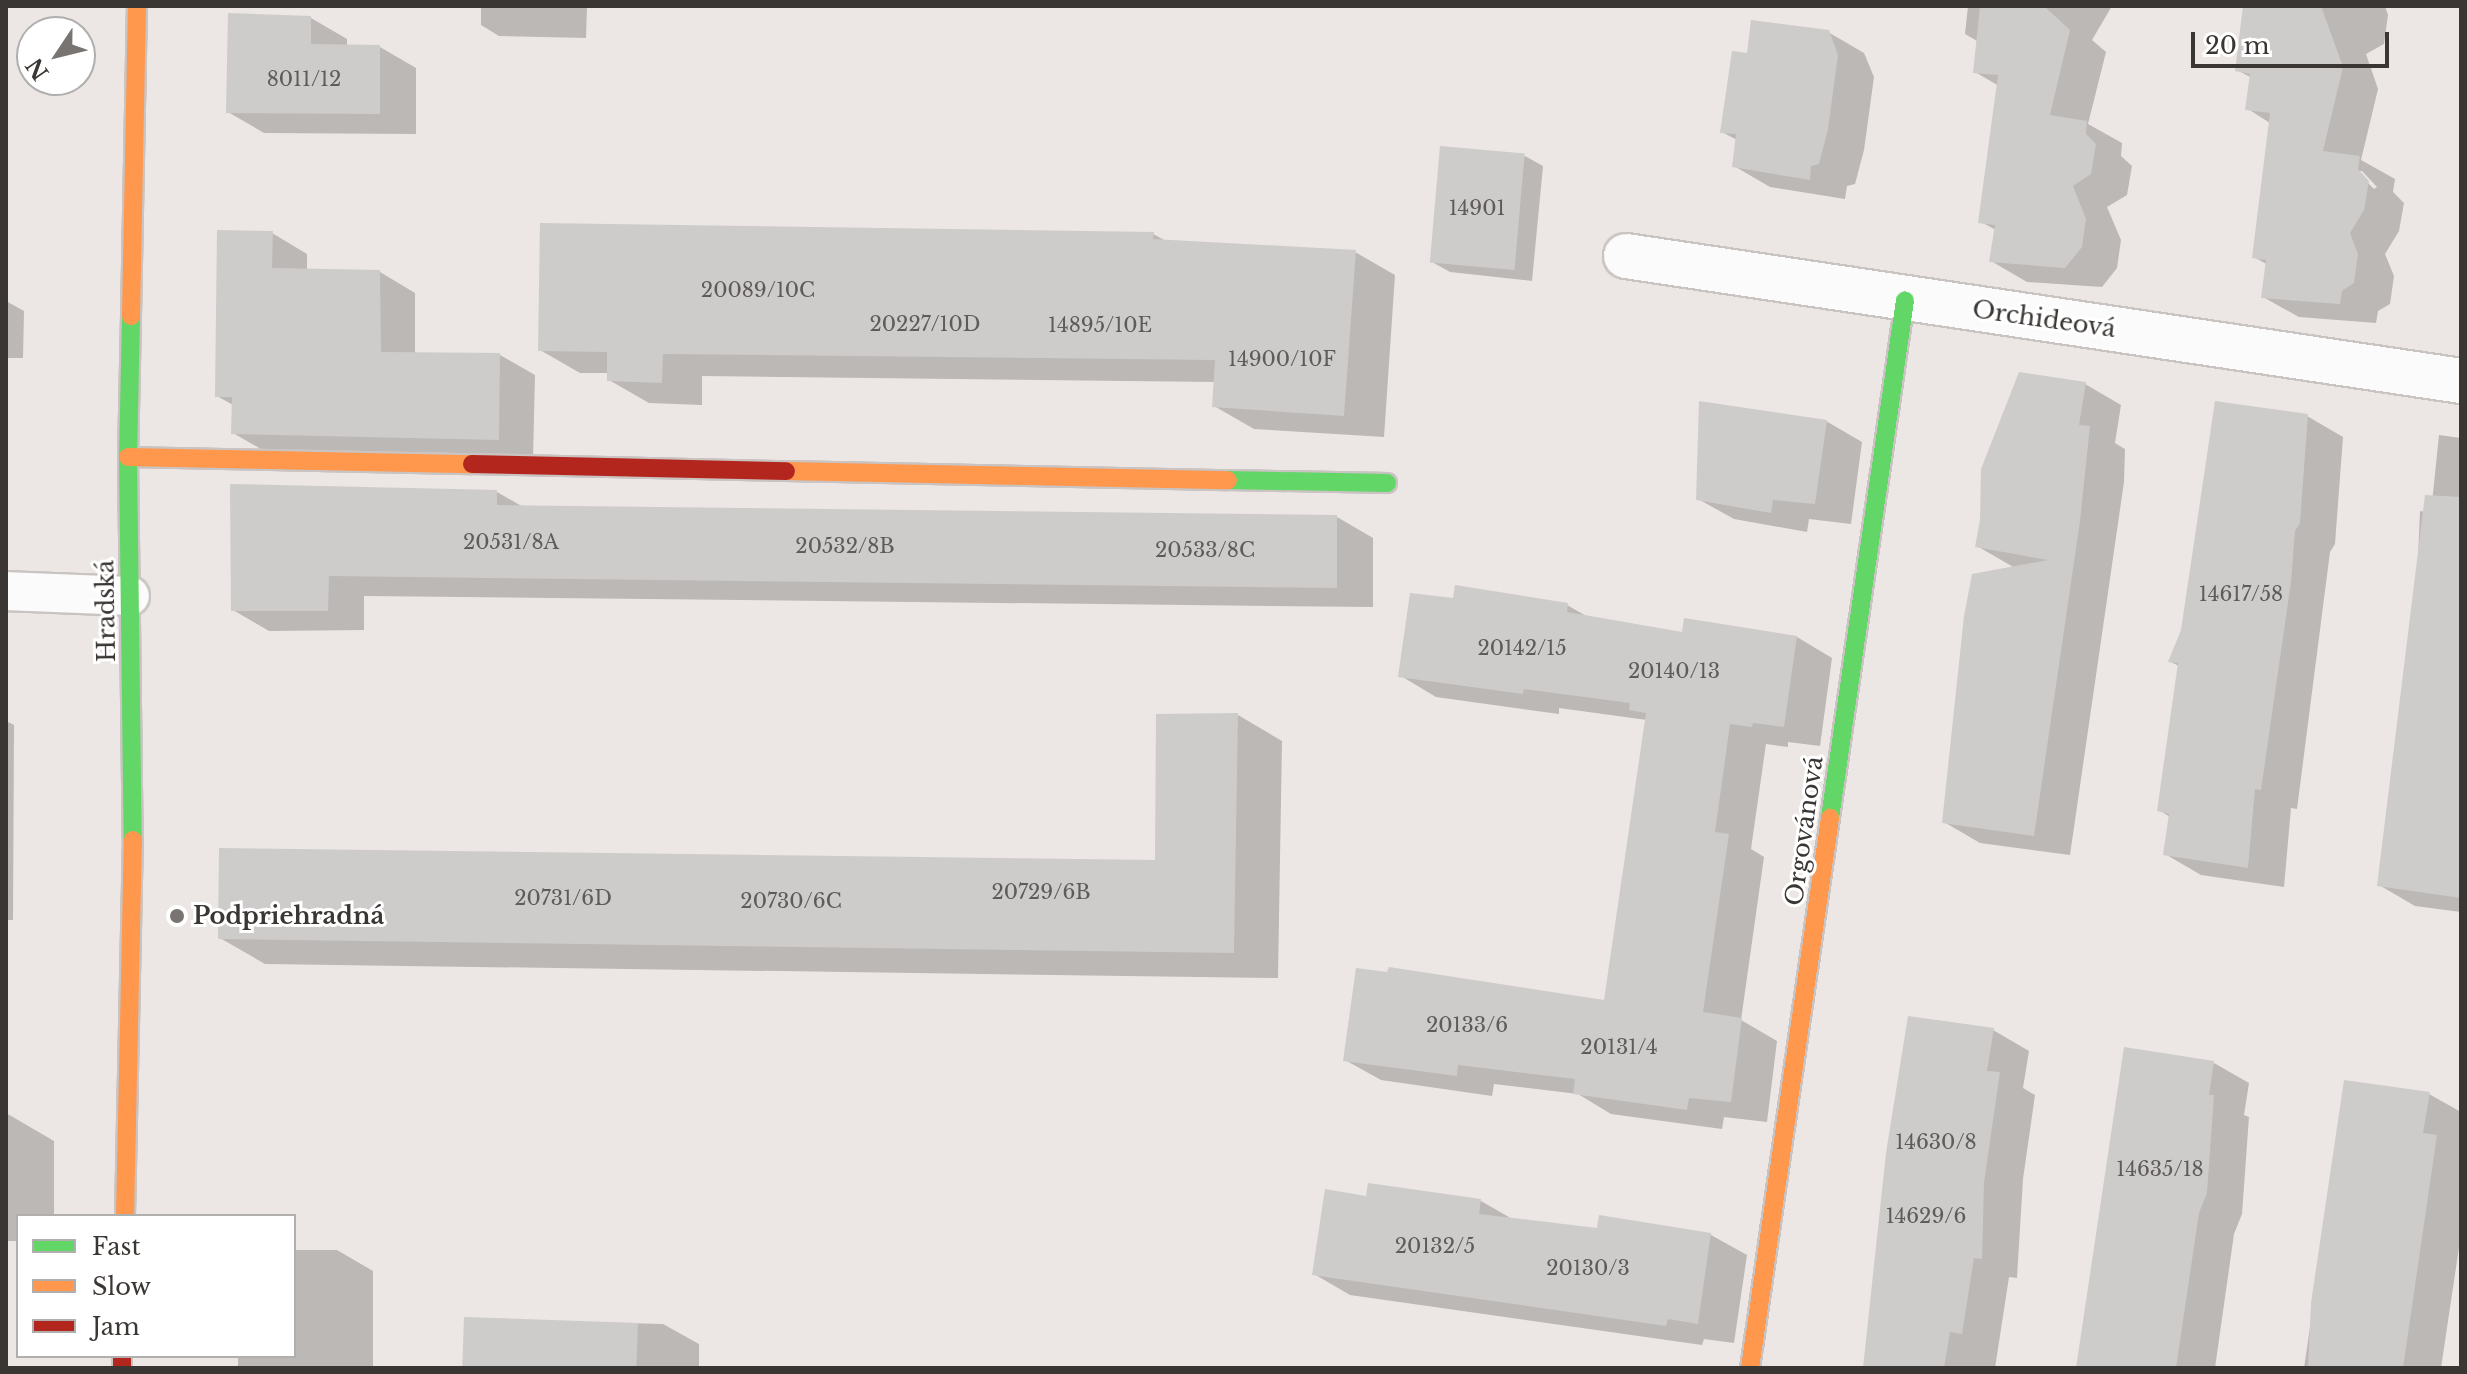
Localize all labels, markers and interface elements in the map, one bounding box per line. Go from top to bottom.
north arrow [16,16,96,96]
scale bar [2195,16,2393,66]
text: 20 m [2205,31,2270,60]
text: N [21,53,55,85]
house number: 8011/12 [267,67,341,91]
house number: 14901 [1449,196,1505,220]
house number: 20089/10C [701,278,815,302]
street label: Orchideová [1971,295,2117,343]
house number: 20227/10D [870,312,980,336]
house number: 14895/10E [1048,313,1152,337]
house number: 14900/10F [1228,347,1336,371]
house number: 20531/8A [463,530,559,554]
house number: 20532/8B [795,534,895,558]
house number: 20533/8C [1155,538,1255,562]
street label: Hradská [91,560,121,662]
house number: 14617/58 [2199,582,2283,606]
house number: 20142/15 [1477,636,1567,660]
house number: 20140/13 [1628,659,1720,683]
street label: Orgovánová [1779,754,1829,908]
house number: 20729/6B [991,880,1091,904]
house number: 20731/6D [514,886,612,910]
house number: 20730/6C [740,889,842,913]
place label: Podpriehradná [193,902,384,930]
marker: Podpriehradná [168,907,186,925]
house number: 20133/6 [1426,1013,1508,1037]
house number: 20131/4 [1580,1035,1658,1059]
house number: 14630/8 [1895,1130,1977,1154]
house number: 14635/18 [2116,1157,2204,1181]
house number: 14629/6 [1886,1204,1966,1228]
legend [16,1214,296,1358]
text: Fast [92,1232,140,1261]
house number: 20132/5 [1395,1234,1475,1258]
house number: 20130/3 [1546,1256,1630,1280]
text: Slow [92,1272,151,1301]
text: Jam [92,1312,140,1341]

